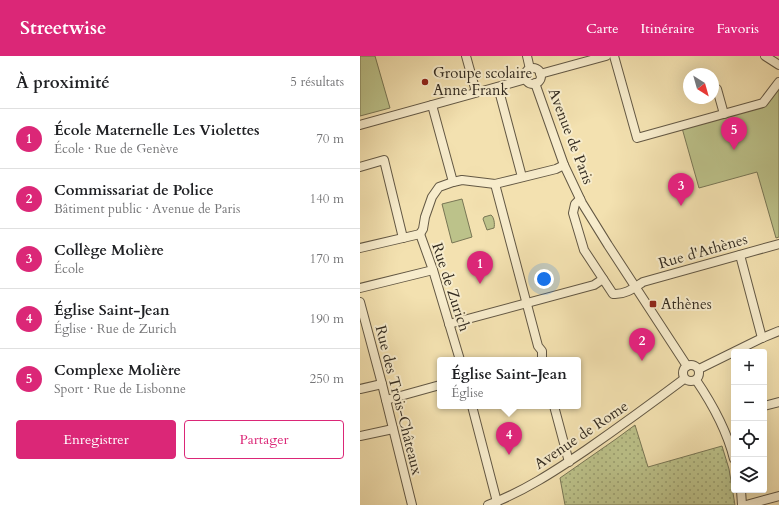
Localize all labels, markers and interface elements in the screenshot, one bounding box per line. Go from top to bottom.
text: Streetwise [20,15,107,41]
text: Carte [586,19,619,38]
text: Itinéraire [641,19,695,38]
text: Favoris [717,19,759,38]
place label: Groupe scolaire Anne Frank [433,63,532,100]
north arrow [683,68,719,104]
text: À proximité [16,71,110,94]
text: 5 résultats [290,73,344,91]
marker: Groupe scolaire Anne Frank [420,77,430,87]
street label: Avenue de Paris [543,85,599,187]
pin: 5 [721,117,747,150]
text: École Maternelle Les Violettes [54,120,260,140]
text: 1 [26,130,32,148]
text: 70 m [316,130,344,148]
text: École · Rue de Genève [54,140,178,158]
pin: 3 [668,173,694,206]
text: Commissariat de Police [54,180,214,200]
text: 2 [26,190,32,208]
text: 140 m [310,190,344,208]
text: Bâtiment public · Avenue de Paris [54,200,240,218]
street label: Rue d'Athènes [656,229,750,273]
text: Collège Molière [54,240,164,260]
street label: Rue de Zurich [427,240,475,335]
text: 3 [26,250,32,268]
text: 170 m [310,250,344,268]
pin: 1 [467,251,493,284]
text: École [54,260,84,278]
your location [534,269,554,289]
place label: Athènes [661,294,712,314]
marker: Athènes [648,299,658,309]
text: Église Saint-Jean [54,300,170,320]
text: 4 [26,310,32,328]
text: 190 m [310,310,344,328]
text: Église · Rue de Zurich [54,320,177,338]
street label: Rue des Trois-Châteaux [371,323,427,478]
pin: 2 [629,328,655,361]
map controls [731,349,767,493]
button: + [731,349,767,385]
popup [437,357,581,409]
text: Complexe Molière [54,360,181,380]
text: Église Saint-Jean [451,364,567,384]
text: 5 [26,370,32,388]
text: 250 m [310,370,344,388]
text: Sport · Rue de Lisbonne [54,380,186,398]
text: Église [451,384,484,402]
button: − [731,385,767,421]
street label: Avenue de Rome [530,396,632,474]
button: Enregistrer [16,420,176,459]
button: Partager [184,420,344,459]
button: locate [731,421,767,457]
pin: 4 [496,422,522,455]
button: layers [731,457,767,493]

